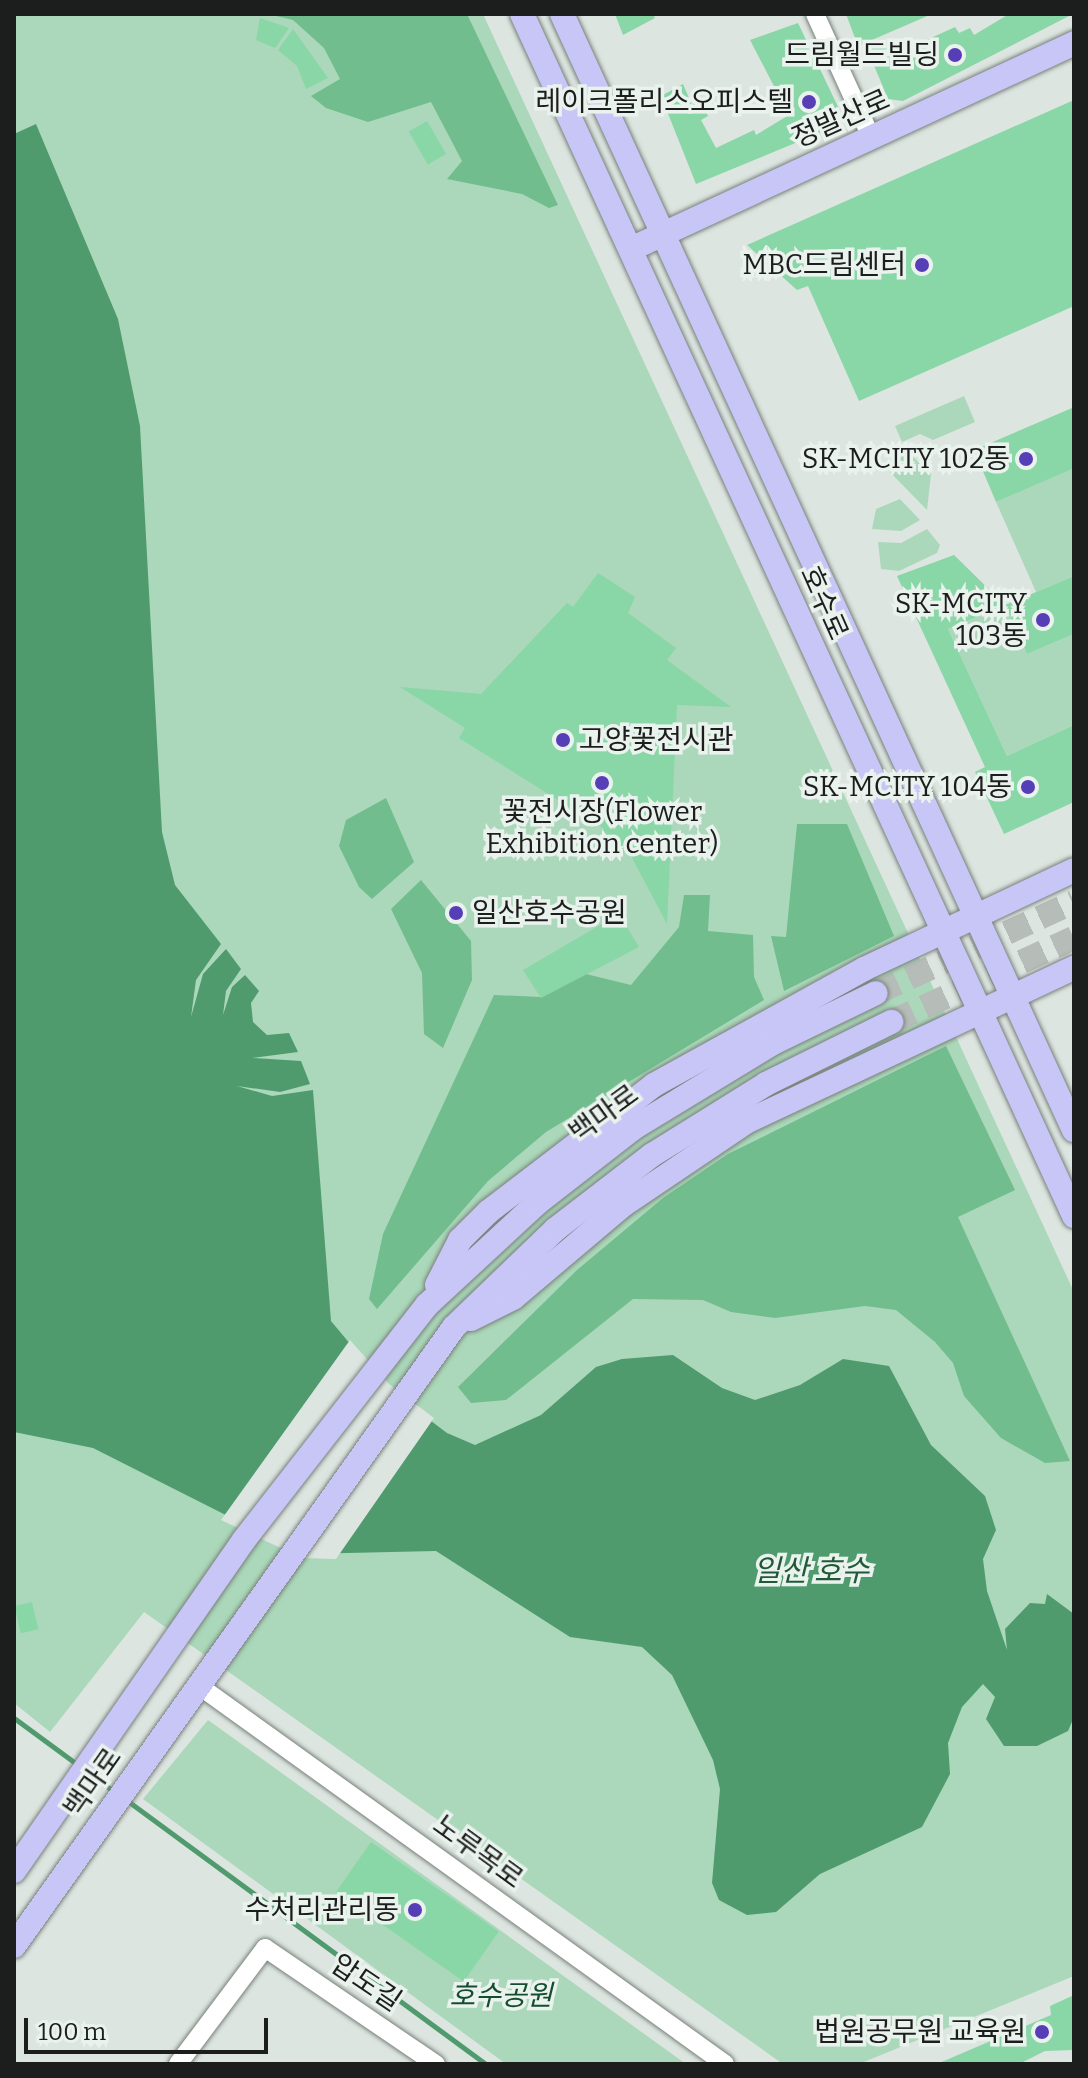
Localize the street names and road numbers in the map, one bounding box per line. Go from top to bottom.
street label: 정발산로 [787,83,895,155]
street label: 호수로 [793,561,855,645]
street label: 백마로 [563,1078,645,1150]
street label: 백마로 [57,1742,129,1824]
street label: 노루목로 [426,1808,530,1896]
street label: 압도길 [325,1947,407,2019]

